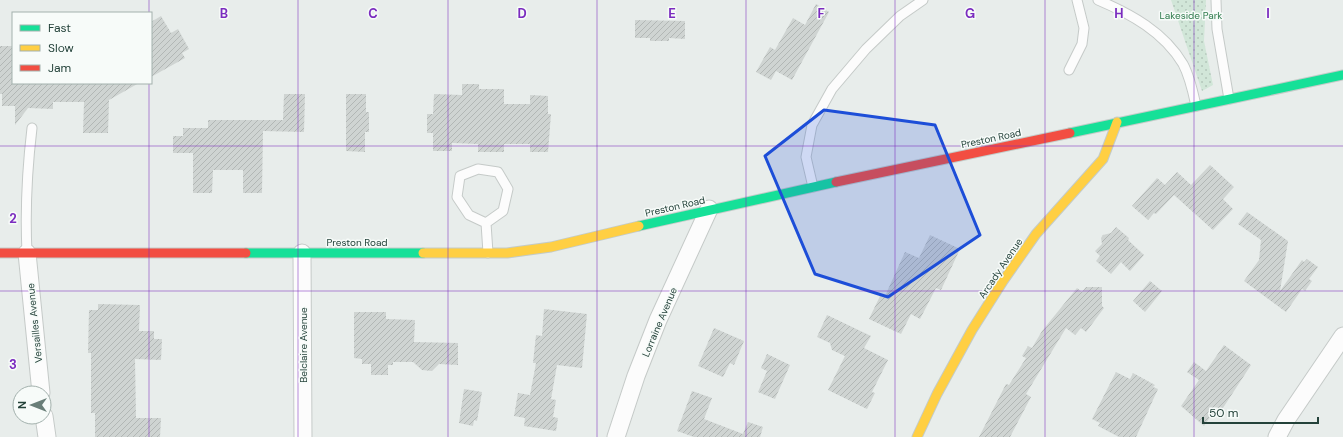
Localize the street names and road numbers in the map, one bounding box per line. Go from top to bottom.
street label: Preston Road [960,126,1022,151]
street label: Preston Road [644,193,706,220]
street label: Arcady Avenue [976,235,1025,301]
street label: Preston Road [326,236,388,249]
street label: Versailles Avenue [24,282,45,363]
street label: Lorraine Avenue [639,285,680,359]
street label: Belclaire Avenue [297,307,310,383]

